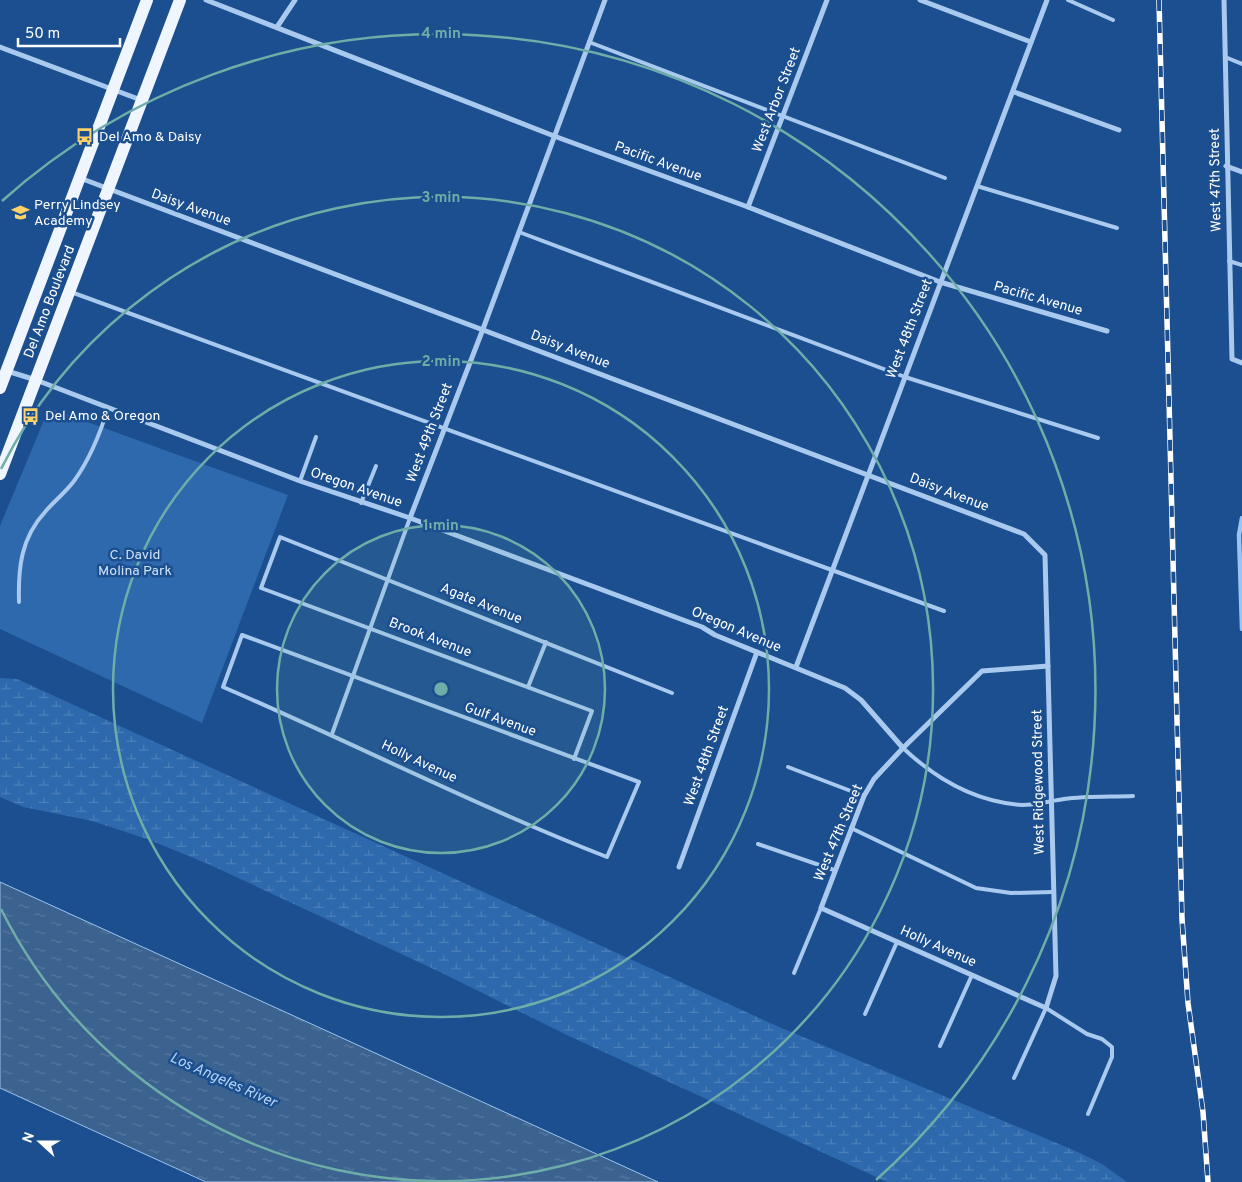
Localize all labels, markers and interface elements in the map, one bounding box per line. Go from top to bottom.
scale bar [18,15,120,47]
text: 50 m [25,25,60,44]
text: 4 min [421,25,461,44]
street label: West Arbor Street [749,45,805,155]
bus stop icon: Del Amo & Daisy [75,127,95,147]
street label: West 47th Street [1207,128,1225,232]
place label: Del Amo & Daisy [99,129,202,146]
street label: Pacific Avenue [612,138,704,186]
street label: Daisy Avenue [149,186,233,230]
text: 3 min [421,189,461,208]
place label: Perry Lindsey Academy [34,197,121,230]
school or university icon: Perry Lindsey Academy [10,203,30,223]
street label: Del Amo Boulevard [21,243,79,361]
street label: West 48th Street [883,277,937,381]
street label: Pacific Avenue [992,278,1084,320]
street label: Daisy Avenue [528,327,612,373]
text: 2 min [421,353,461,372]
street label: West 49th Street [403,381,457,485]
bus stop icon: Del Amo & Oregon [21,406,41,426]
place label: Del Amo & Oregon [45,408,160,425]
street label: Oregon Avenue [308,464,404,512]
street label: Daisy Avenue [907,470,991,516]
text: 1 min [423,517,459,536]
park label: C. David Molina Park [98,547,172,580]
street label: Agate Avenue [438,580,524,628]
street label: Oregon Avenue [688,603,784,657]
street label: Brook Avenue [386,614,474,662]
centre of rings [432,680,450,698]
street label: Gulf Avenue [462,699,538,741]
street label: West 48th Street [681,703,733,809]
street label: West Ridgewood Street [1029,709,1049,855]
street label: Holly Avenue [378,737,460,787]
street label: West 47th Street [811,782,867,884]
street label: Holly Avenue [897,923,979,971]
water label: Los Angeles River [167,1049,281,1114]
north arrow [15,1117,65,1167]
text: N [20,1130,39,1146]

